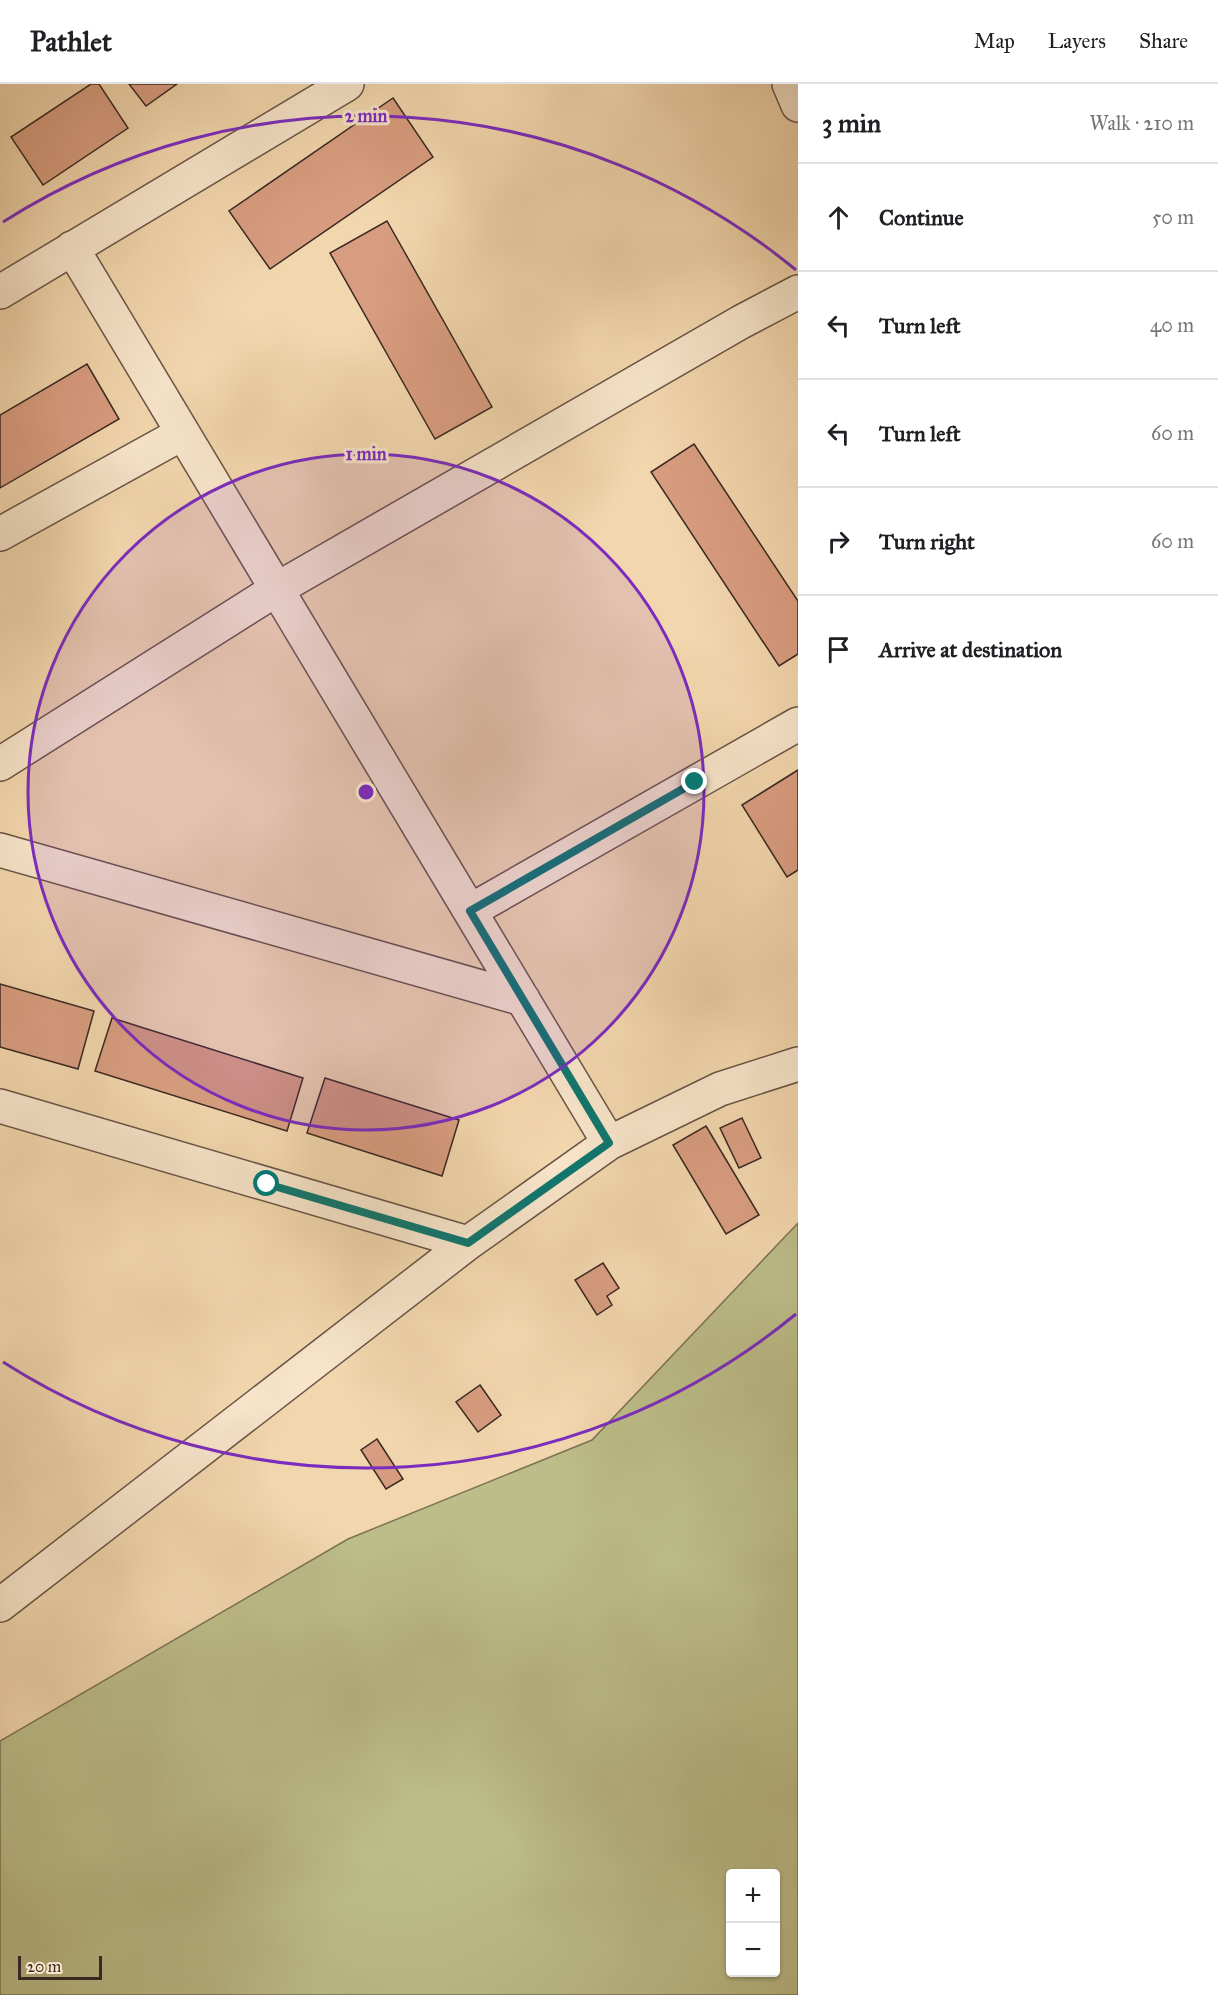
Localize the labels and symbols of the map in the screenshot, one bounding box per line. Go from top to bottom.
text: 2 min [345,105,388,127]
text: 1 min [346,443,387,465]
route end [681,768,707,794]
centre of rings [356,782,376,802]
route start [253,1170,279,1196]
scale bar [18,1953,102,1980]

